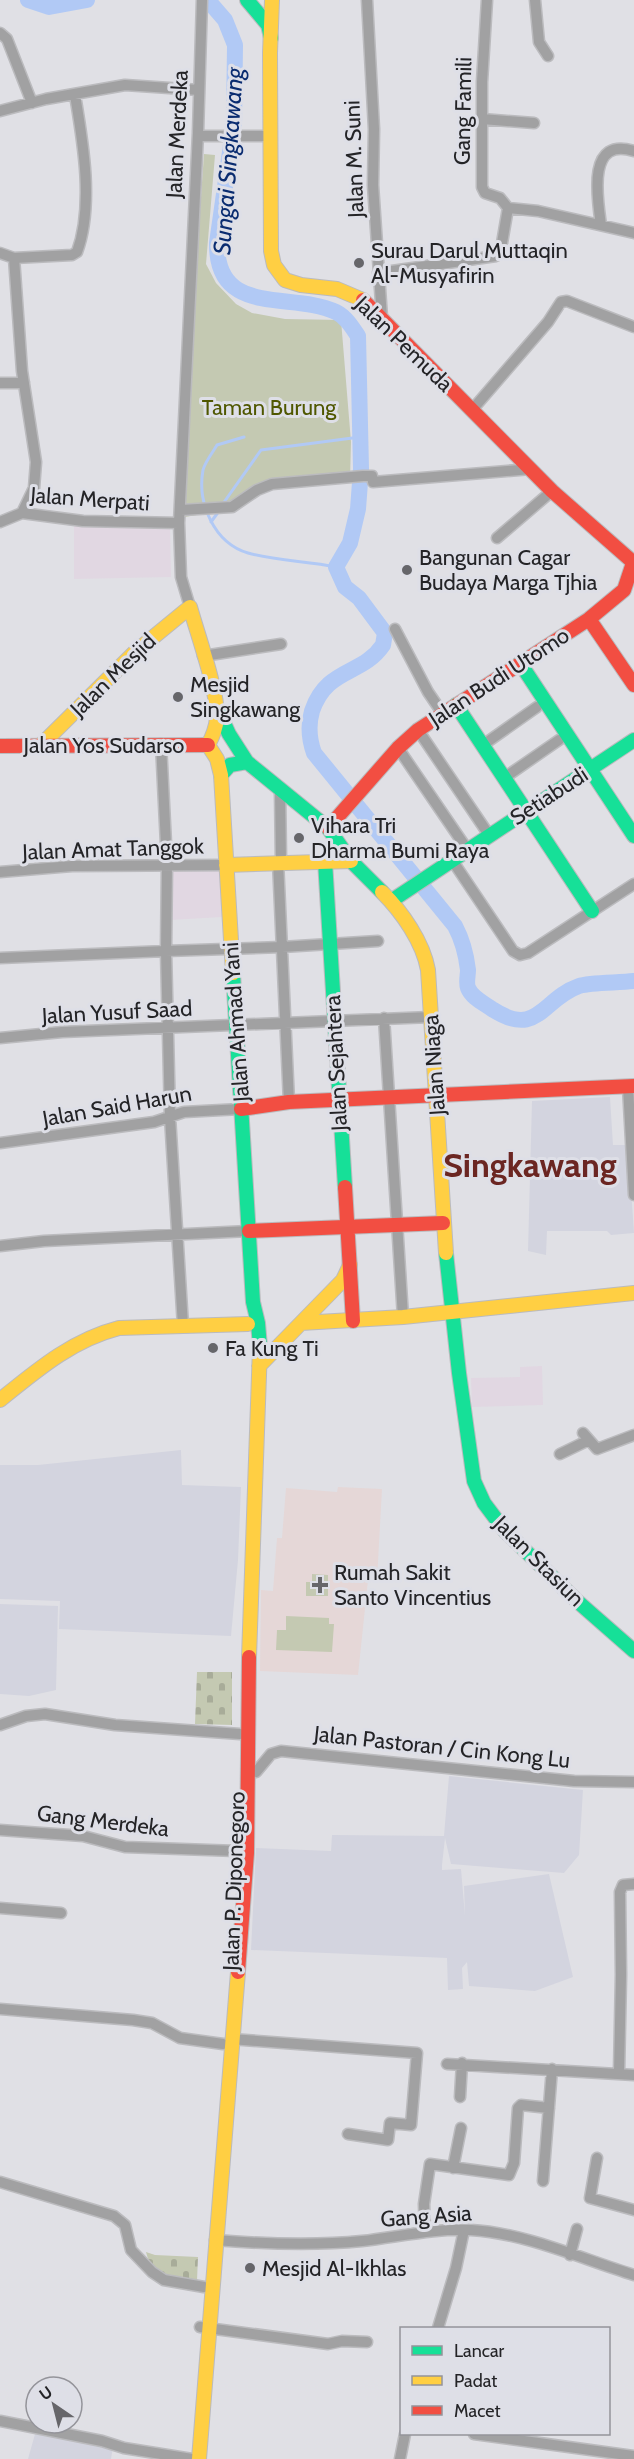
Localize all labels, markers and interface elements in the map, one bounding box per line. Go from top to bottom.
street label: Gang Famili [449,57,477,165]
water label: Sungai Singkawang [207,65,249,256]
street label: Jalan Merdeka [160,69,194,200]
street label: Jalan M. Suni [338,100,370,219]
place label: Surau Darul Muttaqin Al-Musyafirin [371,237,568,289]
marker: Surau Darul Muttaqin Al-Musyafirin [352,256,366,270]
street label: Jalan Pemuda [349,290,459,398]
park label: Taman Burung [202,394,337,421]
street label: Jalan Merpati [28,481,151,517]
place label: Bangunan Cagar Budaya Marga Tjhia [419,544,598,596]
marker: Bangunan Cagar Budaya Marga Tjhia [400,563,414,577]
street label: Jalan Budi Utomo [423,622,574,733]
street label: Jalan Mesjid [64,628,161,723]
place label: Mesjid Singkawang [190,671,301,723]
marker: Mesjid Singkawang [171,690,185,704]
street label: Jalan Yos Sudarso [23,732,184,759]
street label: Setiabudi [505,761,593,831]
place label: Vihara Tri Dharma Bumi Raya [311,812,490,864]
marker: Vihara Tri Dharma Bumi Raya [292,831,306,845]
street label: Jalan Amat Tanggok [21,832,204,866]
street label: Jalan Ahmad Yani [217,941,255,1104]
street label: Jalan Sejahtera [319,994,353,1133]
street label: Jalan Yusuf Saad [40,995,193,1029]
street label: Jalan Niaga [417,1013,451,1117]
street label: Jalan Said Harun [39,1080,194,1133]
district label: Singkawang [443,1144,617,1186]
place label: Fa Kung Ti [225,1335,319,1362]
marker: Fa Kung Ti [206,1341,220,1355]
street label: Jalan Stasiun [487,1509,590,1612]
place label: Rumah Sakit Santo Vincentius [334,1559,491,1611]
marker: Rumah Sakit Santo Vincentius [311,1576,329,1594]
street label: Jalan Pastoran / Cin Kong Lu [312,1720,571,1774]
street label: Jalan P. Diponegoro [217,1791,251,1972]
street label: Gang Merdeka [35,1800,171,1843]
street label: Gang Asia [379,2199,473,2233]
place label: Mesjid Al-Ikhlas [262,2255,406,2282]
marker: Mesjid Al-Ikhlas [243,2261,257,2275]
legend [400,2327,610,2435]
text: Lancar [454,2340,505,2362]
text: Padat [454,2370,497,2392]
north arrow [24,2375,84,2435]
text: U [36,2382,56,2404]
text: Macet [454,2400,500,2422]

